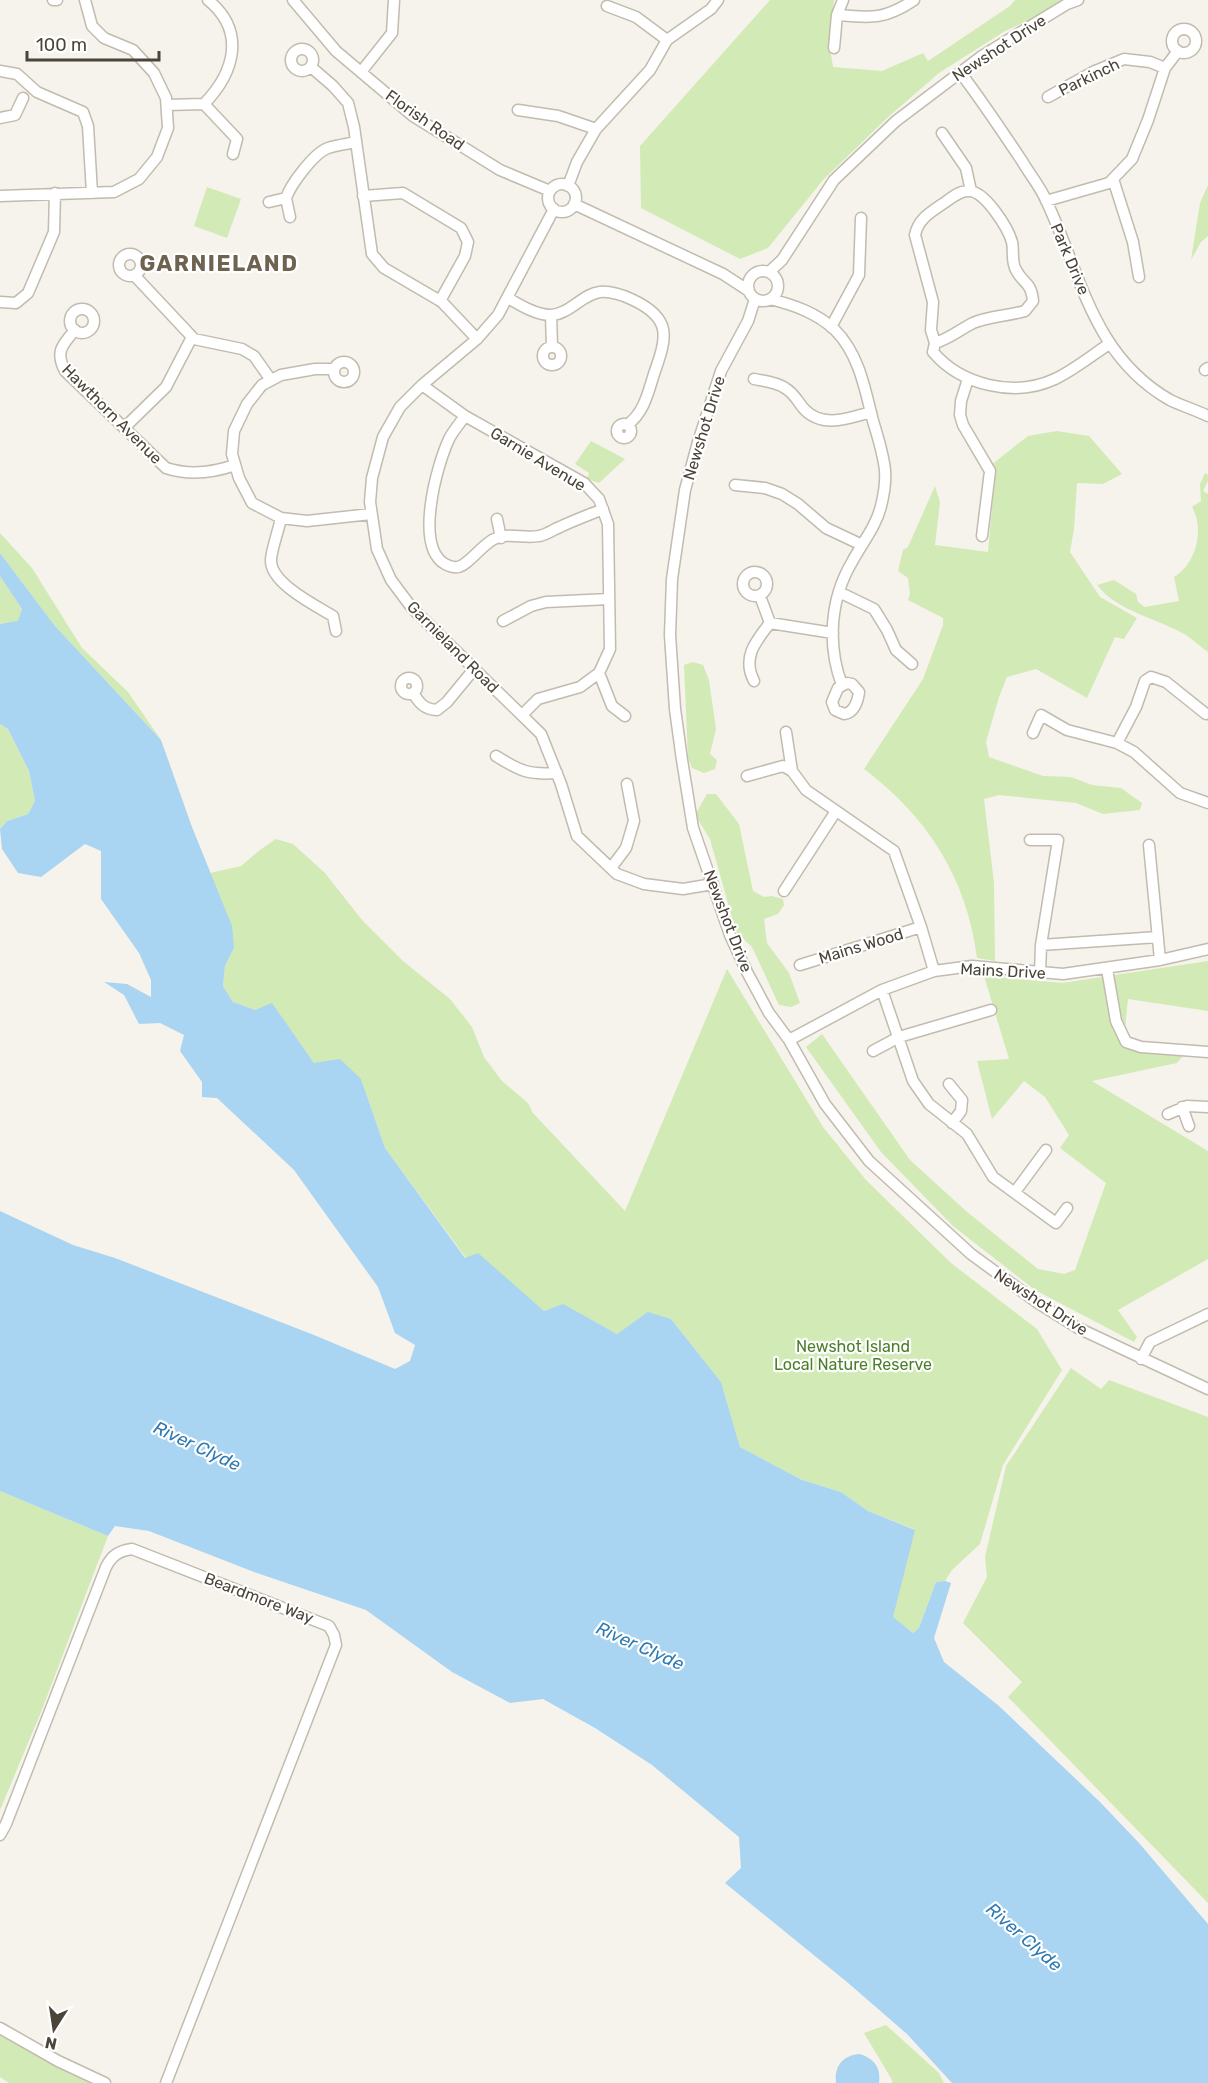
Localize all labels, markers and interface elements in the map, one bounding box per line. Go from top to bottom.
street label: Newshot Drive [948,11,1050,85]
scale bar [27,24,159,62]
text: 100 m [36,34,87,56]
street label: Parkinch [1055,54,1123,100]
street label: Florish Road [382,86,468,154]
street label: Park Drive [1046,221,1094,298]
district label: GARNIELAND [140,250,298,277]
street label: Hawthorn Avenue [58,360,166,468]
street label: Newshot Drive [679,373,729,483]
street label: Garnie Avenue [487,423,589,495]
street label: Garnieland Road [403,597,503,697]
street label: Newshot Drive [700,867,756,975]
street label: Mains Wood [816,924,906,968]
street label: Mains Drive [960,959,1046,983]
street label: Newshot Drive [990,1265,1092,1339]
park label: Newshot Island Local Nature Reserve [774,1337,932,1374]
water label: River Clyde [150,1416,244,1476]
street label: Beardmore Way [202,1568,317,1628]
water label: River Clyde [593,1617,687,1675]
water label: River Clyde [981,1898,1067,1976]
north arrow [24,1999,84,2059]
text: N [43,2033,59,2054]

